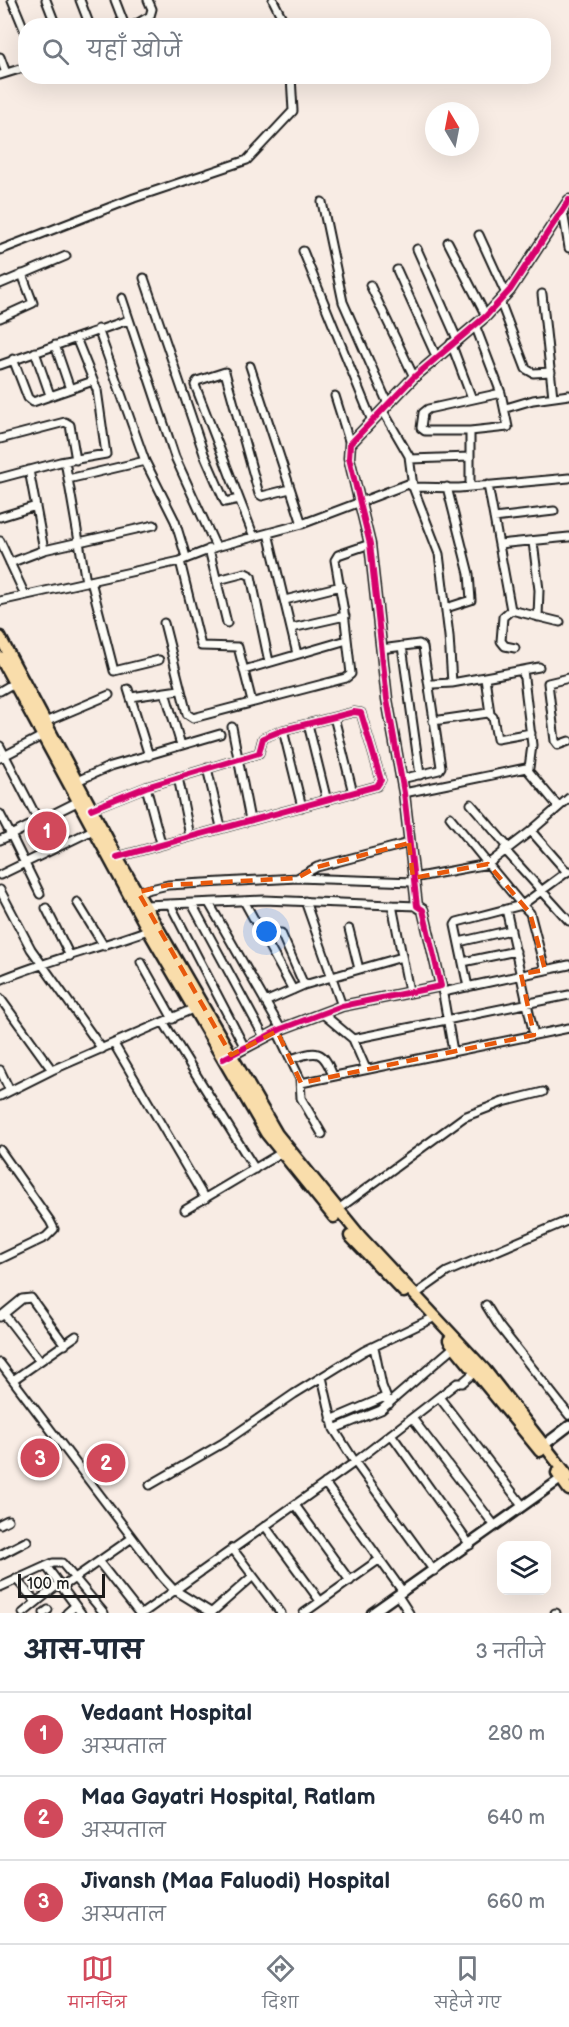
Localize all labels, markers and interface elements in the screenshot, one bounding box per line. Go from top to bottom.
search box [18,18,551,84]
icon: search [39,35,72,68]
text: यहाँ खोजें [87,37,182,64]
north arrow [425,102,479,156]
pin: 1 [28,808,66,854]
your location [252,917,281,946]
pin: 3 [20,1436,60,1480]
pin: 2 [86,1440,126,1486]
map controls [497,1541,551,1595]
button: layers [497,1541,551,1595]
scale bar [18,1571,105,1598]
text: 100 m [27,1575,70,1594]
text: आस-पास [24,1636,143,1667]
text: 3 नतीजे [475,1640,545,1664]
text: Vedaant Hospital [81,1700,252,1727]
text: 1 [39,1722,48,1746]
text: 280 m [488,1722,545,1746]
text: अस्पताल [81,1735,166,1759]
text: Maa Gayatri Hospital, Ratlam [81,1784,375,1811]
text: 2 [38,1806,49,1830]
text: 640 m [487,1806,545,1830]
text: अस्पताल [81,1819,166,1843]
text: Jivansh (Maa Faluodi) Hospital [81,1868,390,1895]
text: 3 [38,1890,49,1914]
text: 660 m [487,1890,545,1914]
text: अस्पताल [81,1903,166,1927]
tab: मानचित्र [68,1952,127,2020]
tab: दिशा [262,1952,299,2020]
tab: सहेजे गए [434,1952,501,2020]

